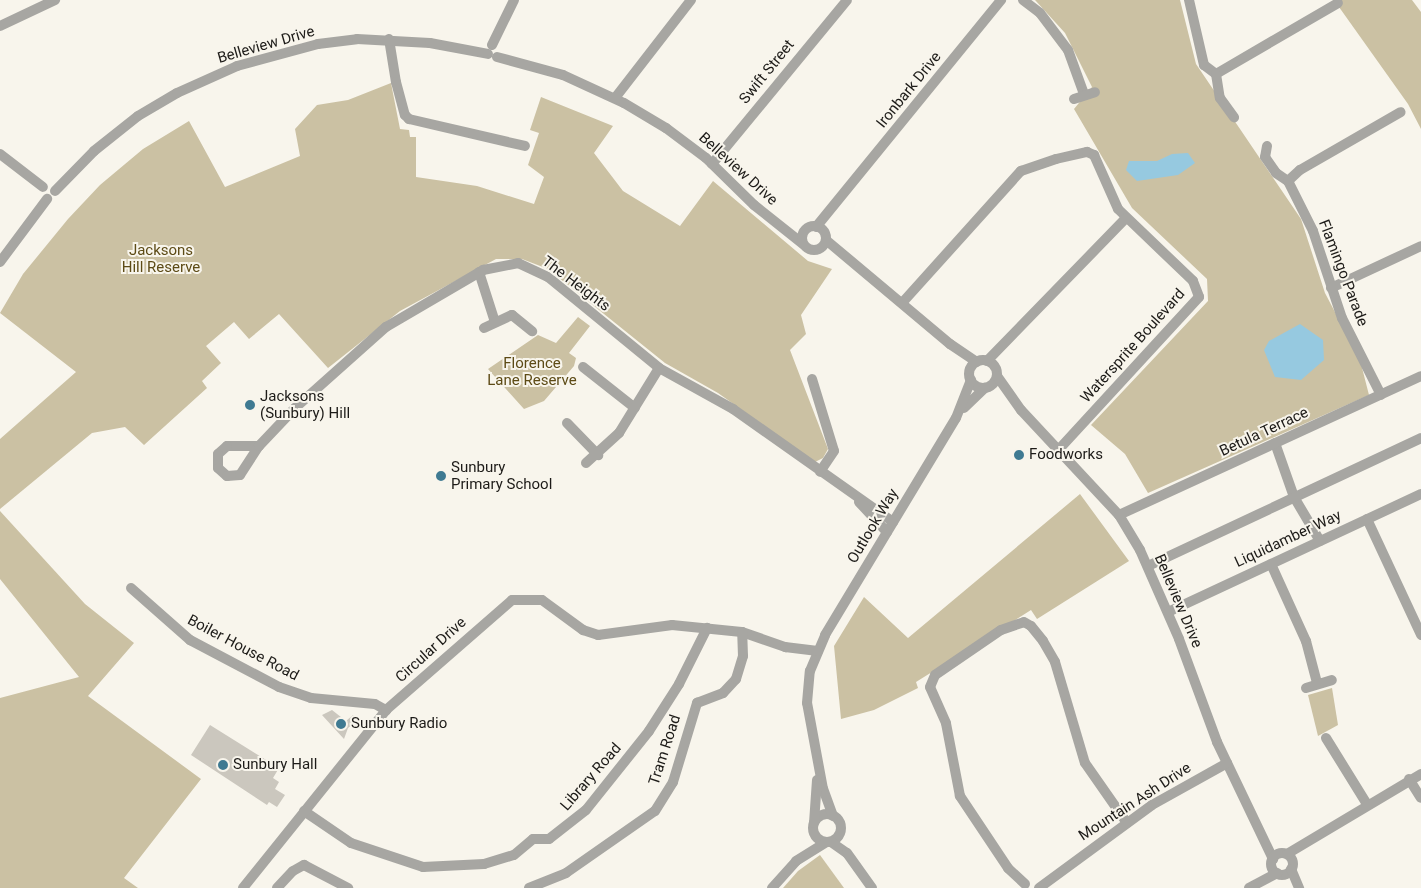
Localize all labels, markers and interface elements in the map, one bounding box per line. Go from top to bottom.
street label: Belleview Drive [215,23,317,67]
street label: Swift Street [736,36,798,108]
street label: Ironbark Drive [873,48,945,132]
street label: Belleview Drive [695,129,781,209]
street label: Flamingo Parade [1314,217,1372,329]
park label: Jacksons Hill Reserve [122,241,200,276]
street label: The Heights [538,253,614,315]
street label: Watersprite Boulevard [1077,285,1189,407]
park label: Florence Lane Reserve [487,354,577,389]
place label: Jacksons (Sunbury) Hill [260,387,350,422]
marker: Jacksons (Sunbury) Hill [244,399,256,411]
street label: Betula Terrace [1217,404,1311,460]
place label: Foodworks [1029,446,1103,464]
marker: Foodworks [1013,449,1025,461]
place label: Sunbury Primary School [451,458,552,493]
marker: Sunbury Primary School [435,470,447,482]
street label: Outlook Way [844,485,902,567]
street label: Liquidamber Way [1232,506,1344,572]
street label: Belleview Drive [1150,551,1206,651]
street label: Boiler House Road [184,611,302,685]
street label: Circular Drive [392,614,470,686]
street label: Tram Road [645,713,685,787]
place label: Sunbury Radio [351,715,447,733]
marker: Sunbury Radio [335,718,347,730]
street label: Library Road [557,740,625,814]
place label: Sunbury Hall [233,756,317,774]
marker: Sunbury Hall [217,759,229,771]
street label: Mountain Ash Drive [1076,759,1194,845]

